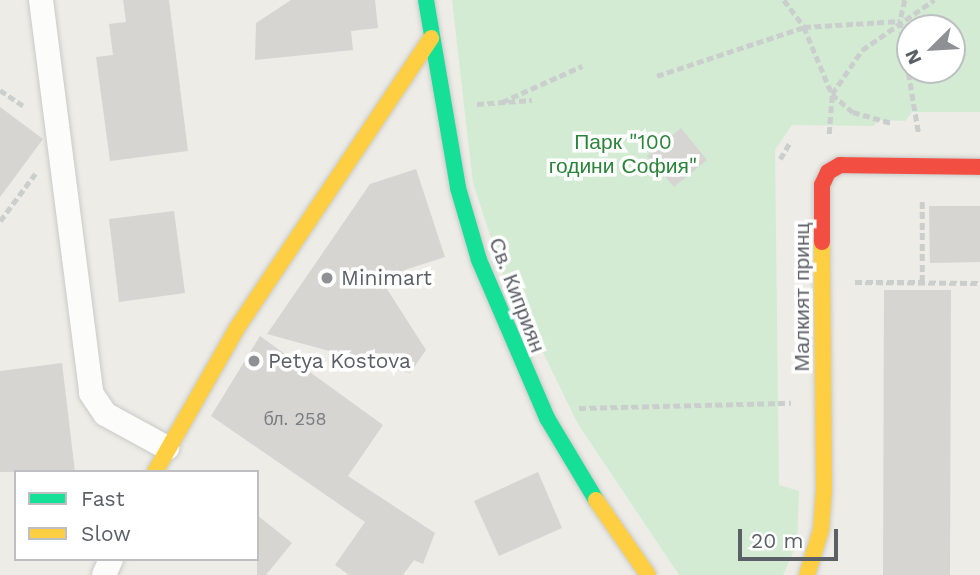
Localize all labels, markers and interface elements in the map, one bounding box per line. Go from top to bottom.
north arrow [896,14,966,84]
text: N [900,46,927,68]
park label: Парк "100 години София" [549,129,697,179]
street label: Малкият принц [789,222,815,372]
street label: Св. Киприян [484,234,550,356]
place label: Minimart [341,265,432,291]
marker: Minimart [319,270,335,286]
place label: Petya Kostova [268,348,411,374]
marker: Petya Kostova [246,353,262,369]
house number: бл. 258 [264,408,326,430]
legend [14,470,259,561]
text: Fast [81,486,125,511]
scale bar [742,516,842,560]
text: Slow [81,521,131,546]
text: 20 m [751,528,803,553]

